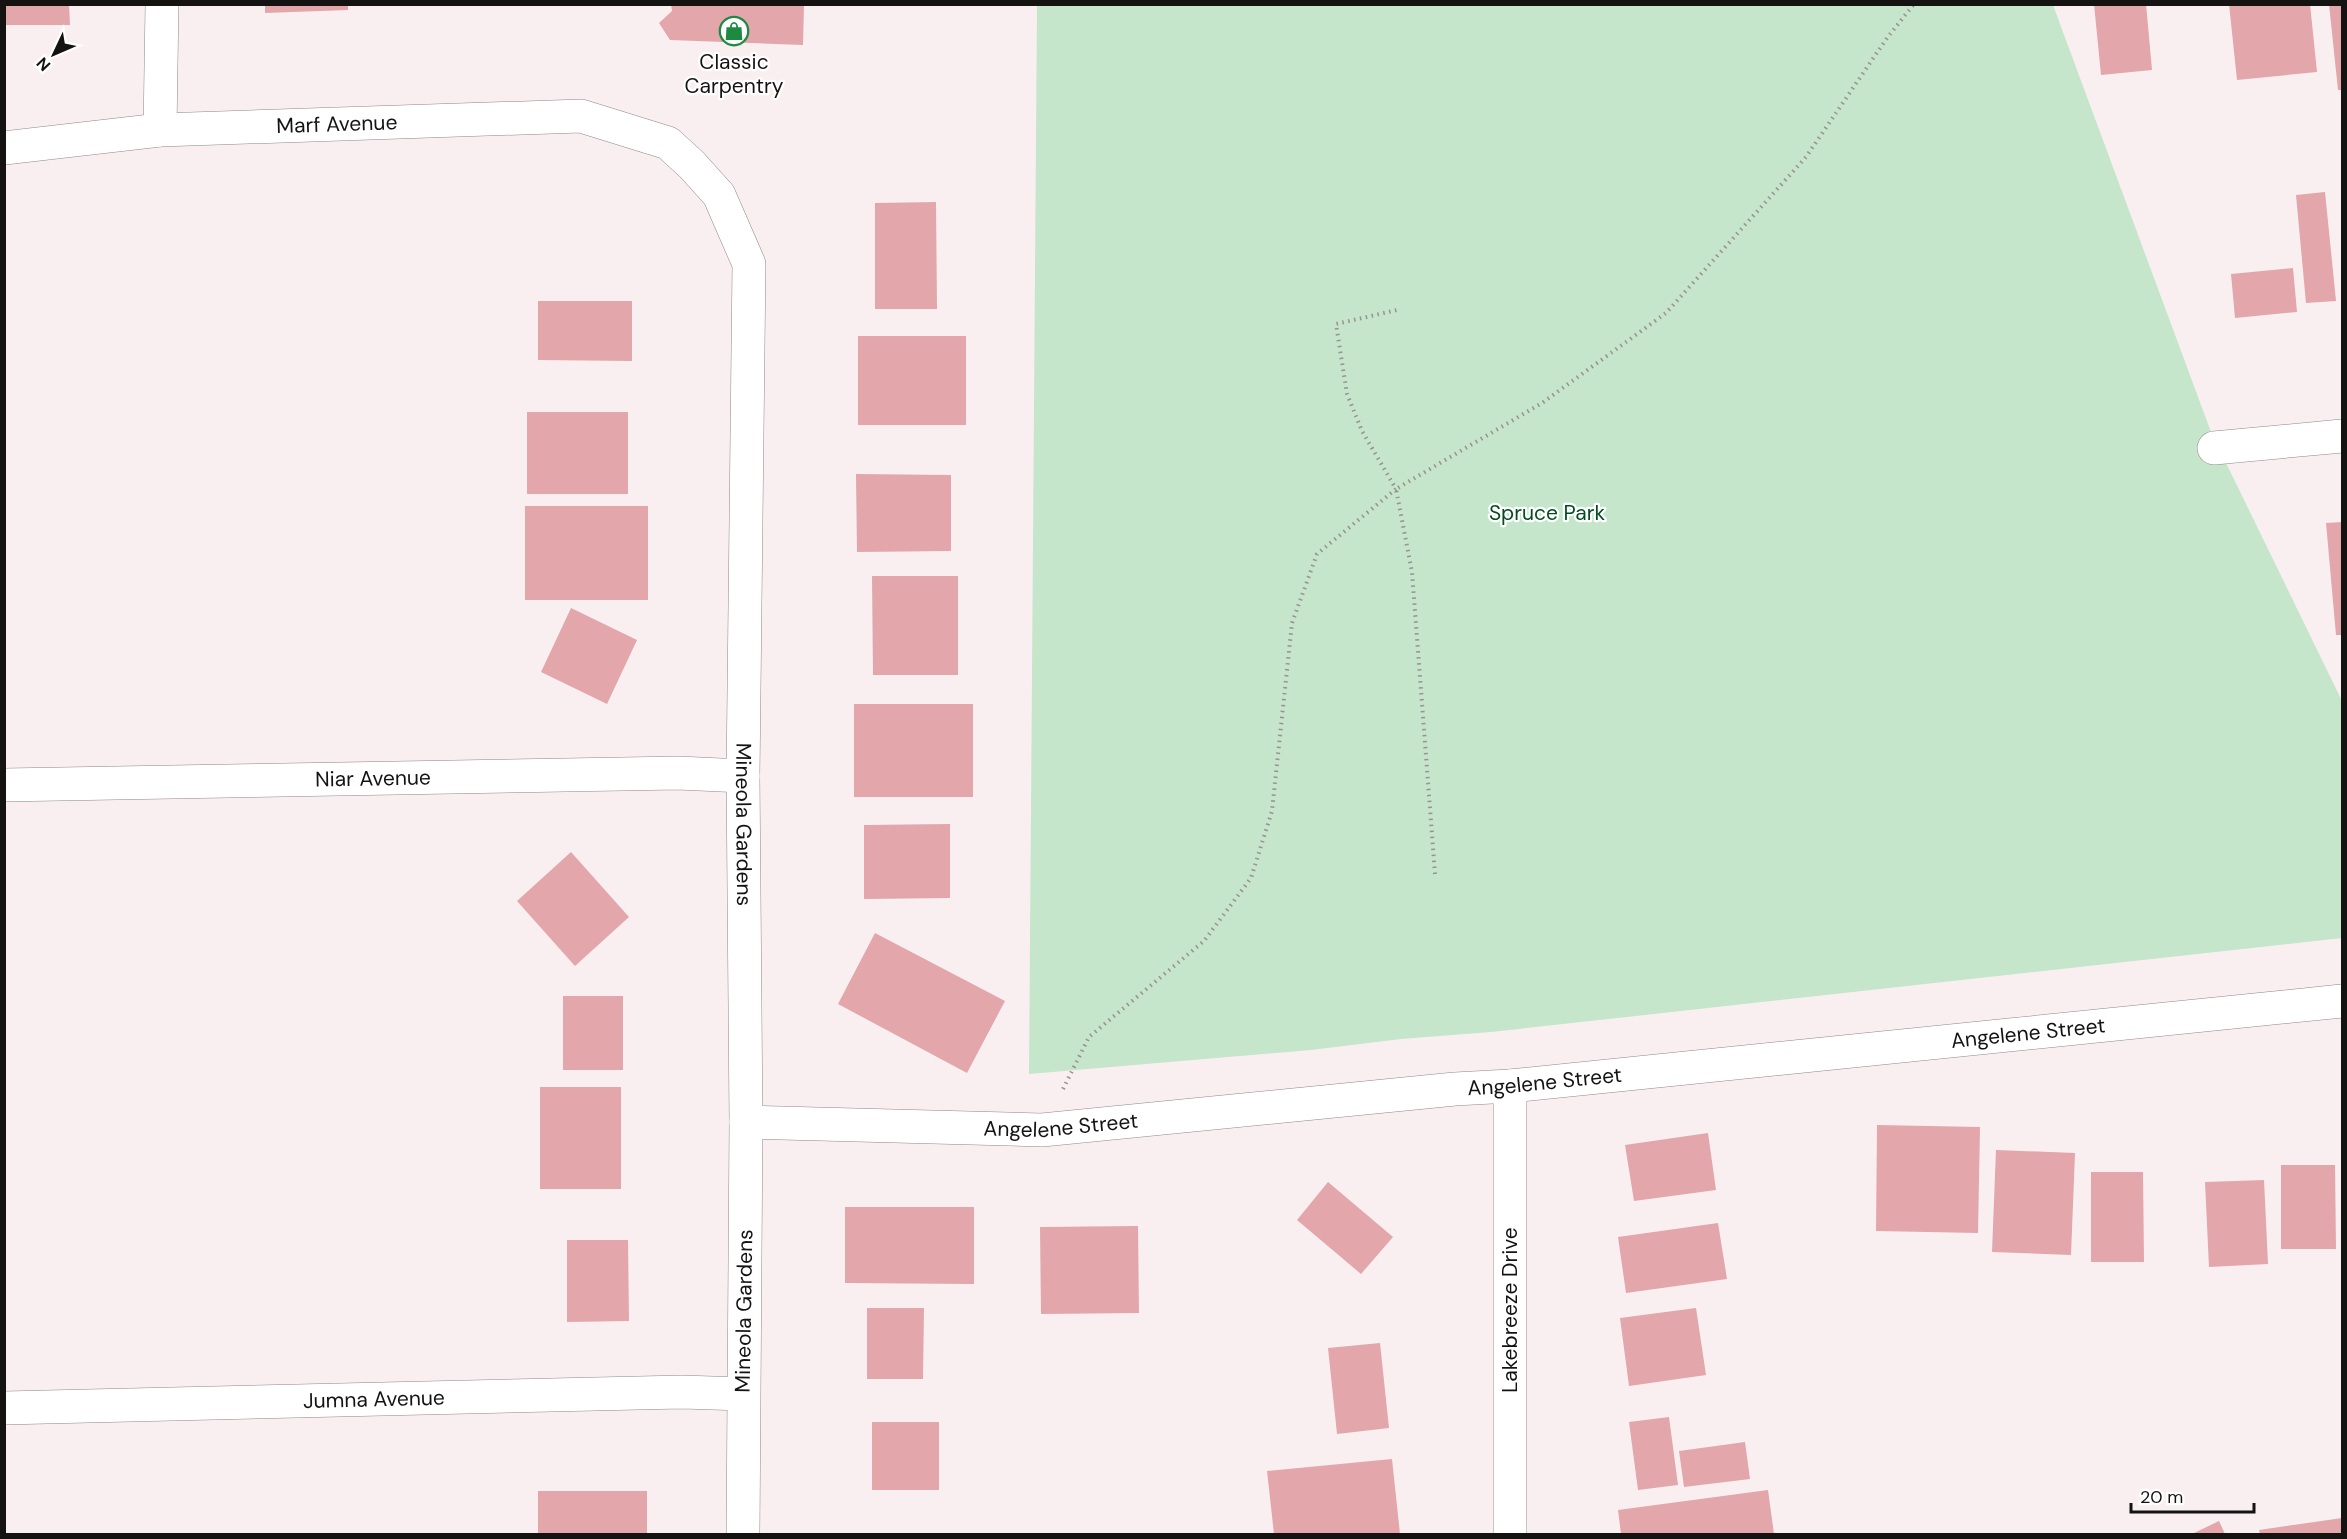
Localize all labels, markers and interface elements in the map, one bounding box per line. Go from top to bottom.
shop icon: Classic Carpentry [718,15,750,47]
north arrow [24,24,84,84]
place label: Classic Carpentry [684,48,784,100]
text: N [32,53,55,76]
street label: Marf Avenue [276,108,398,140]
park label: Spruce Park [1489,499,1605,527]
street label: Mineola Gardens [729,743,758,906]
street label: Niar Avenue [315,763,431,793]
street label: Angelene Street [1950,1011,2107,1055]
street label: Angelene Street [1467,1061,1623,1102]
street label: Angelene Street [983,1107,1139,1144]
street label: Lakebreeze Drive [1496,1227,1524,1393]
street label: Mineola Gardens [729,1229,759,1393]
street label: Jumna Avenue [303,1384,445,1415]
scale bar [2131,1476,2254,1514]
text: 20 m [2140,1485,2183,1509]

